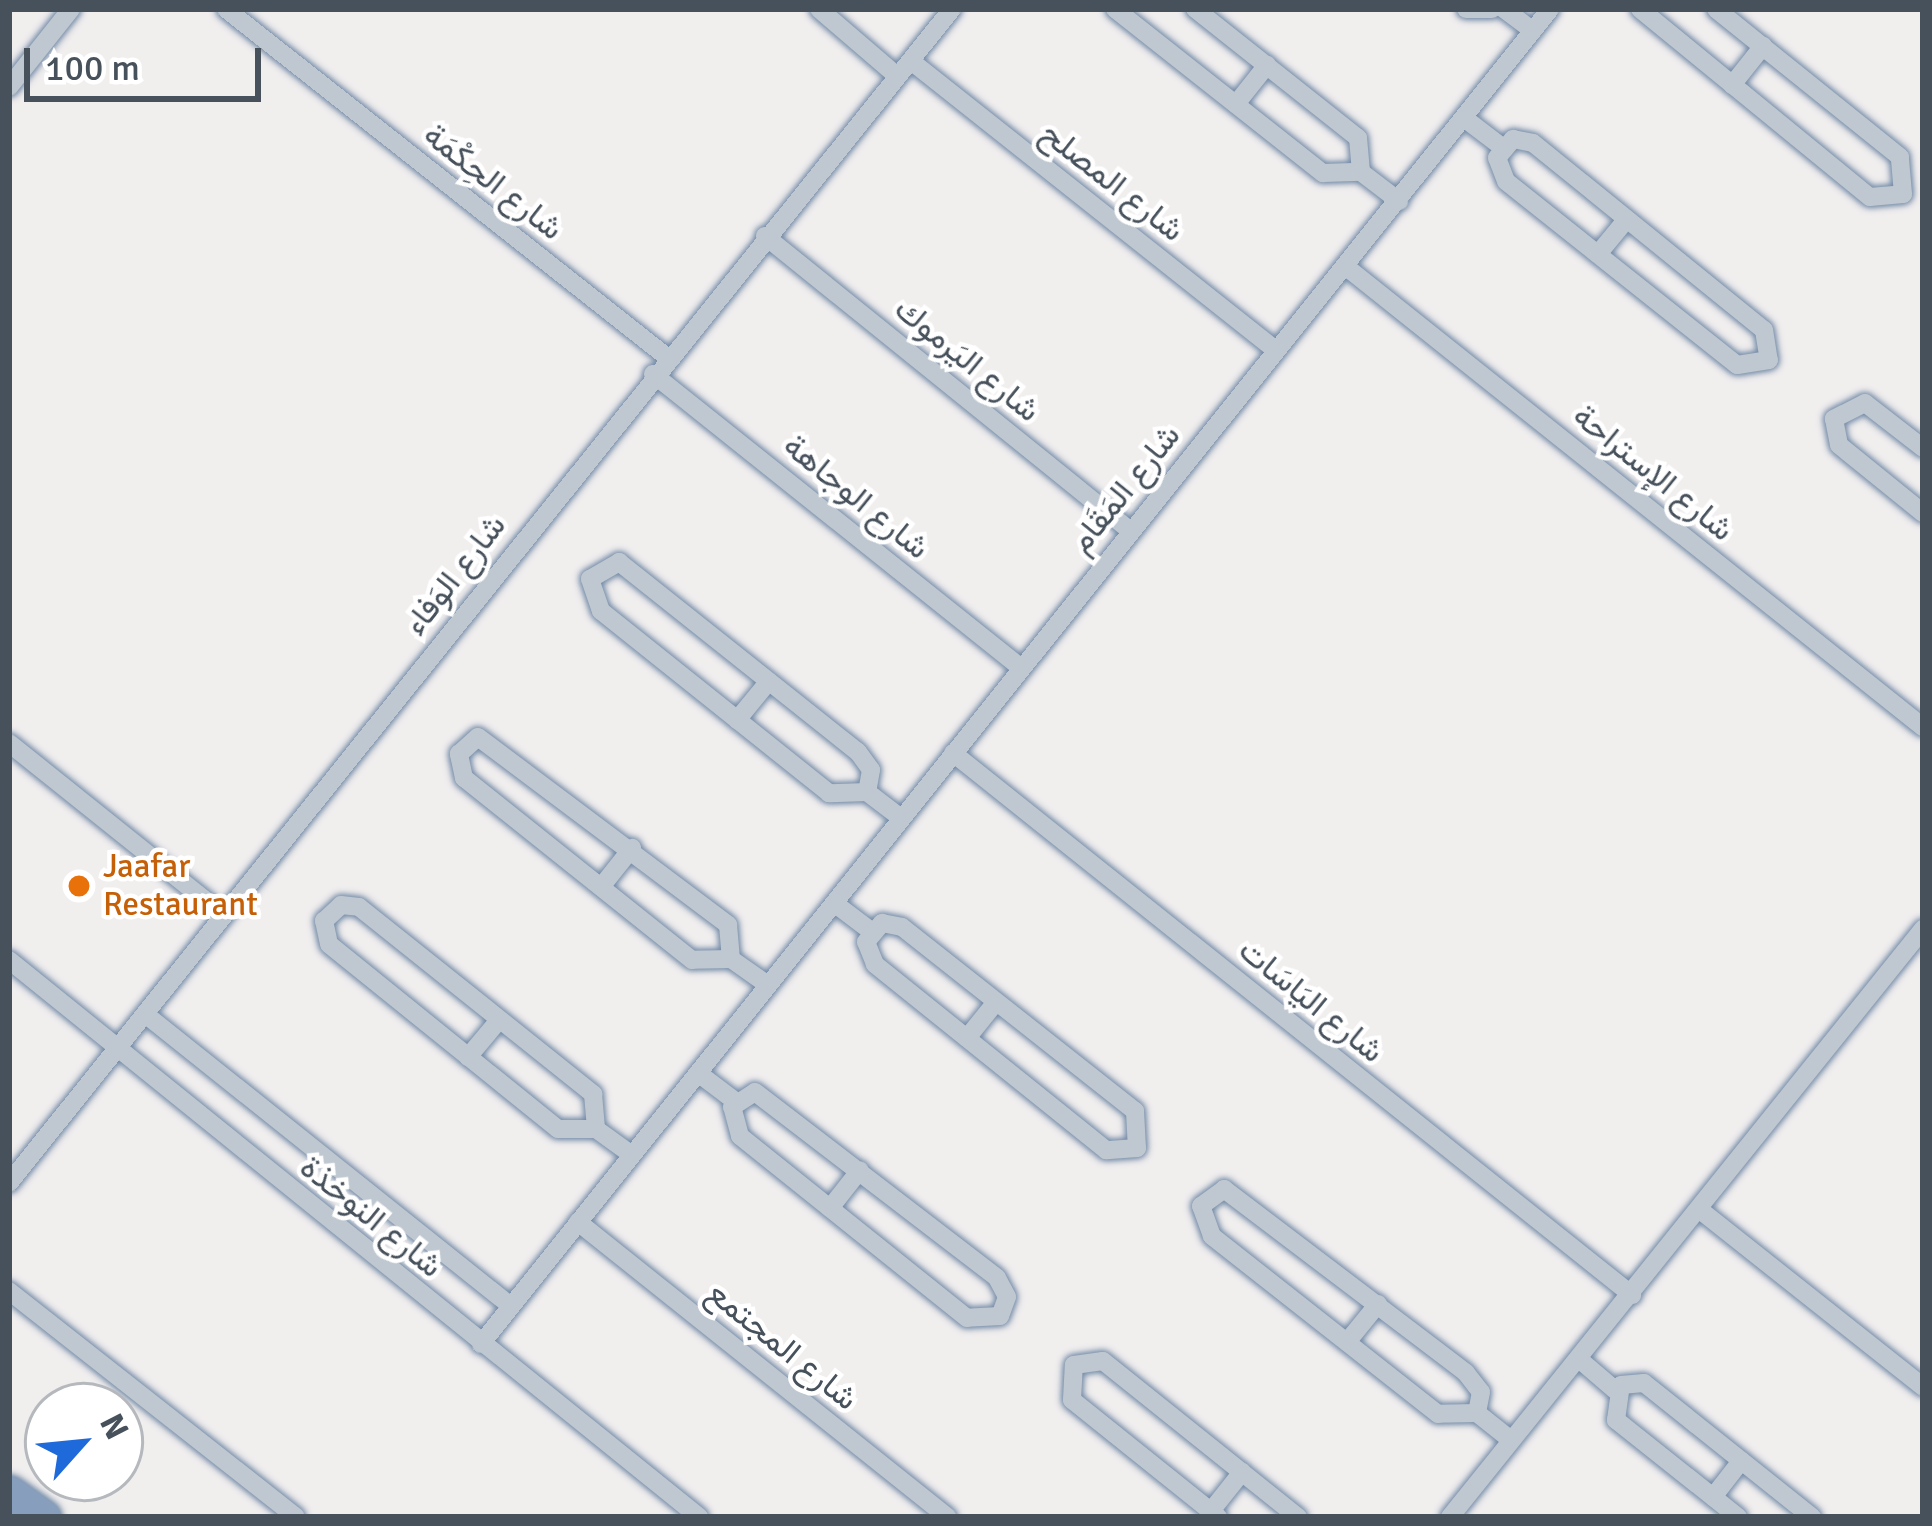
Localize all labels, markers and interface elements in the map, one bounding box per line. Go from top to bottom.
scale bar [30,24,267,98]
text: 100 m [45,46,140,91]
street label: شارع المصلح [1032,114,1192,250]
street label: شارع الحِكْمَة [415,115,571,249]
street label: شارع اليَرموك [886,289,1048,431]
street label: شارع الإستراحة [1565,396,1741,550]
street label: شارع المَقَام [1061,417,1189,561]
street label: شارع الوجاهة [775,426,937,568]
street label: شارع الوَفاء [396,507,514,643]
place label: Jaafar Restaurant [103,847,258,925]
marker: Jaafar Restaurant [66,873,92,899]
street label: شارع اليَاسَات [1231,931,1391,1071]
street label: شارع النوخذة [292,1148,450,1286]
street label: شارع المجتمع [699,1273,865,1419]
north arrow [24,1382,144,1502]
text: N [90,1407,137,1446]

